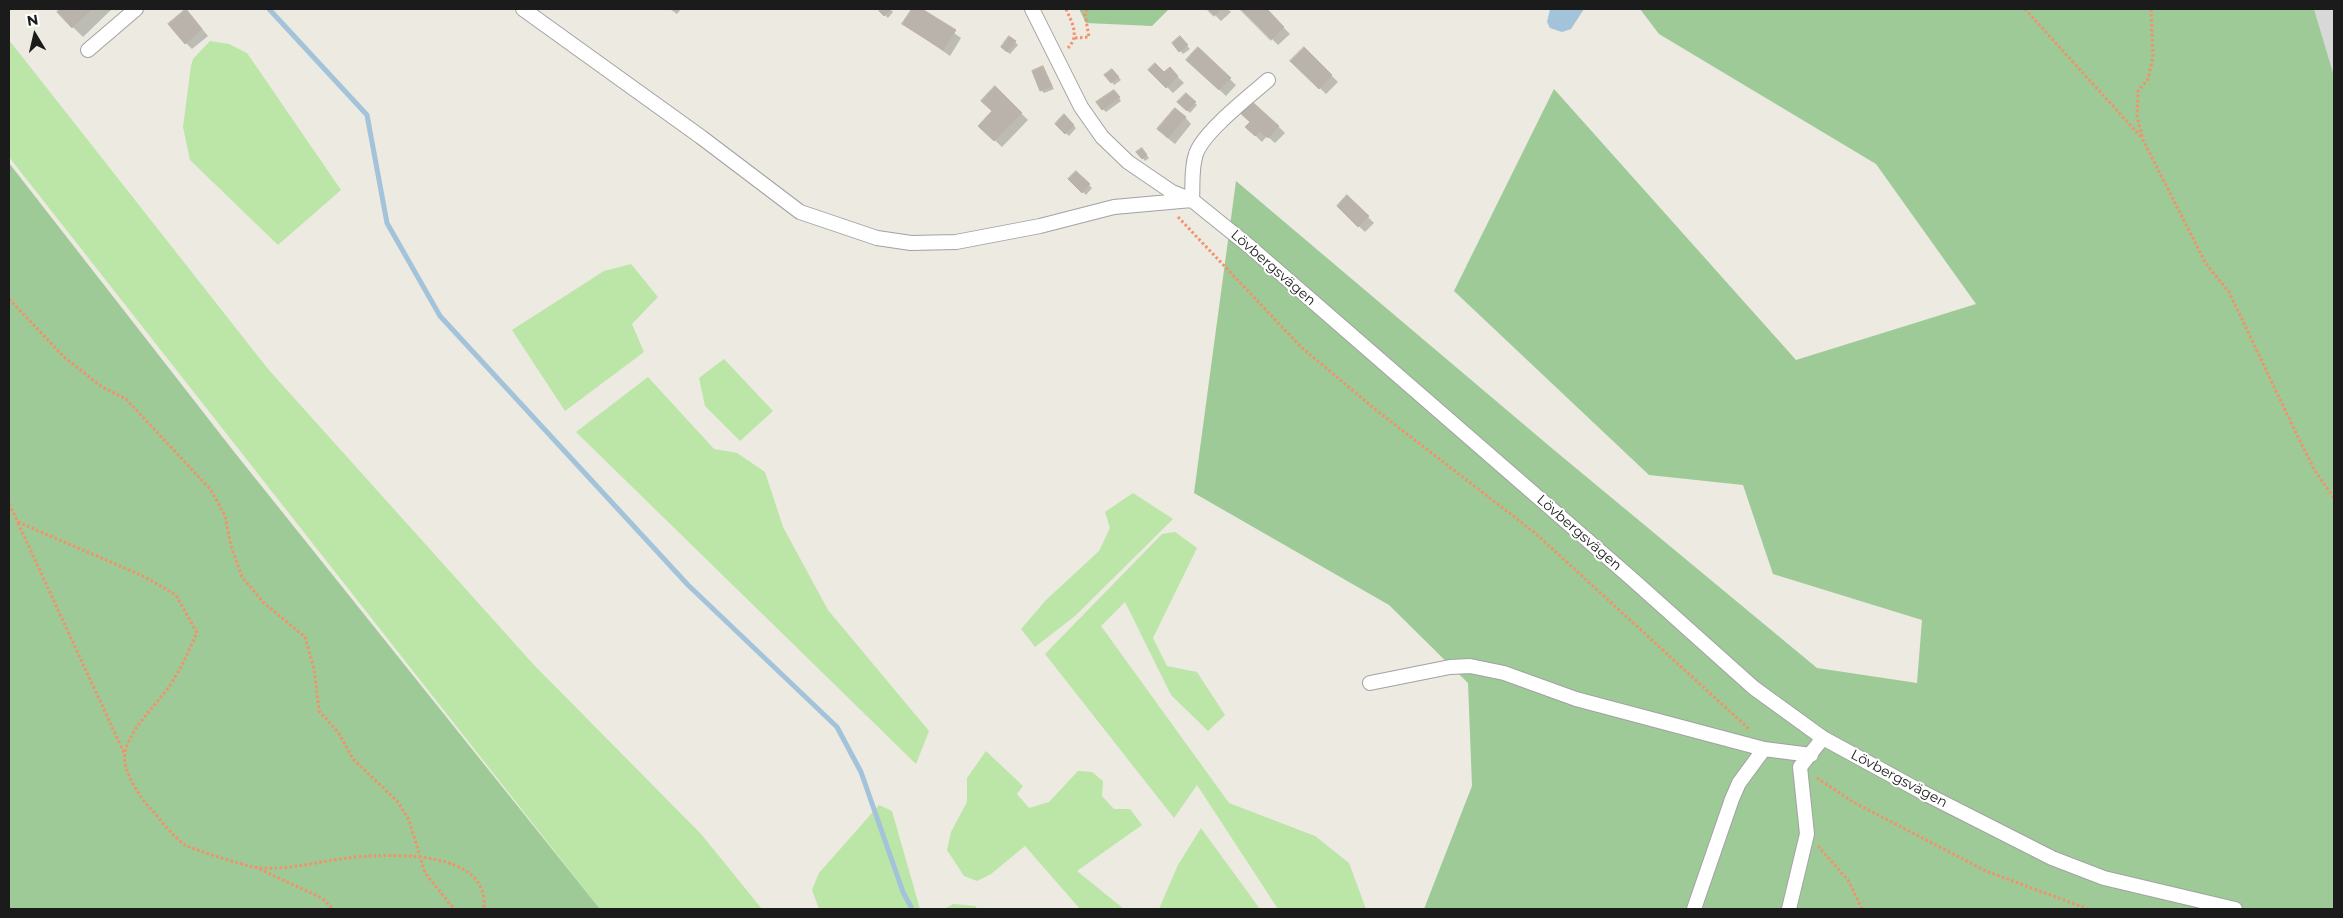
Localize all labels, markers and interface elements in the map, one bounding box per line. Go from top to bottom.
north arrow [10,10,60,60]
text: N [26,10,40,30]
street label: Lövbergsvägen [1227,227,1319,309]
street label: Lövbergsvägen [1533,492,1625,574]
street label: Lövbergsvägen [1848,746,1950,812]

